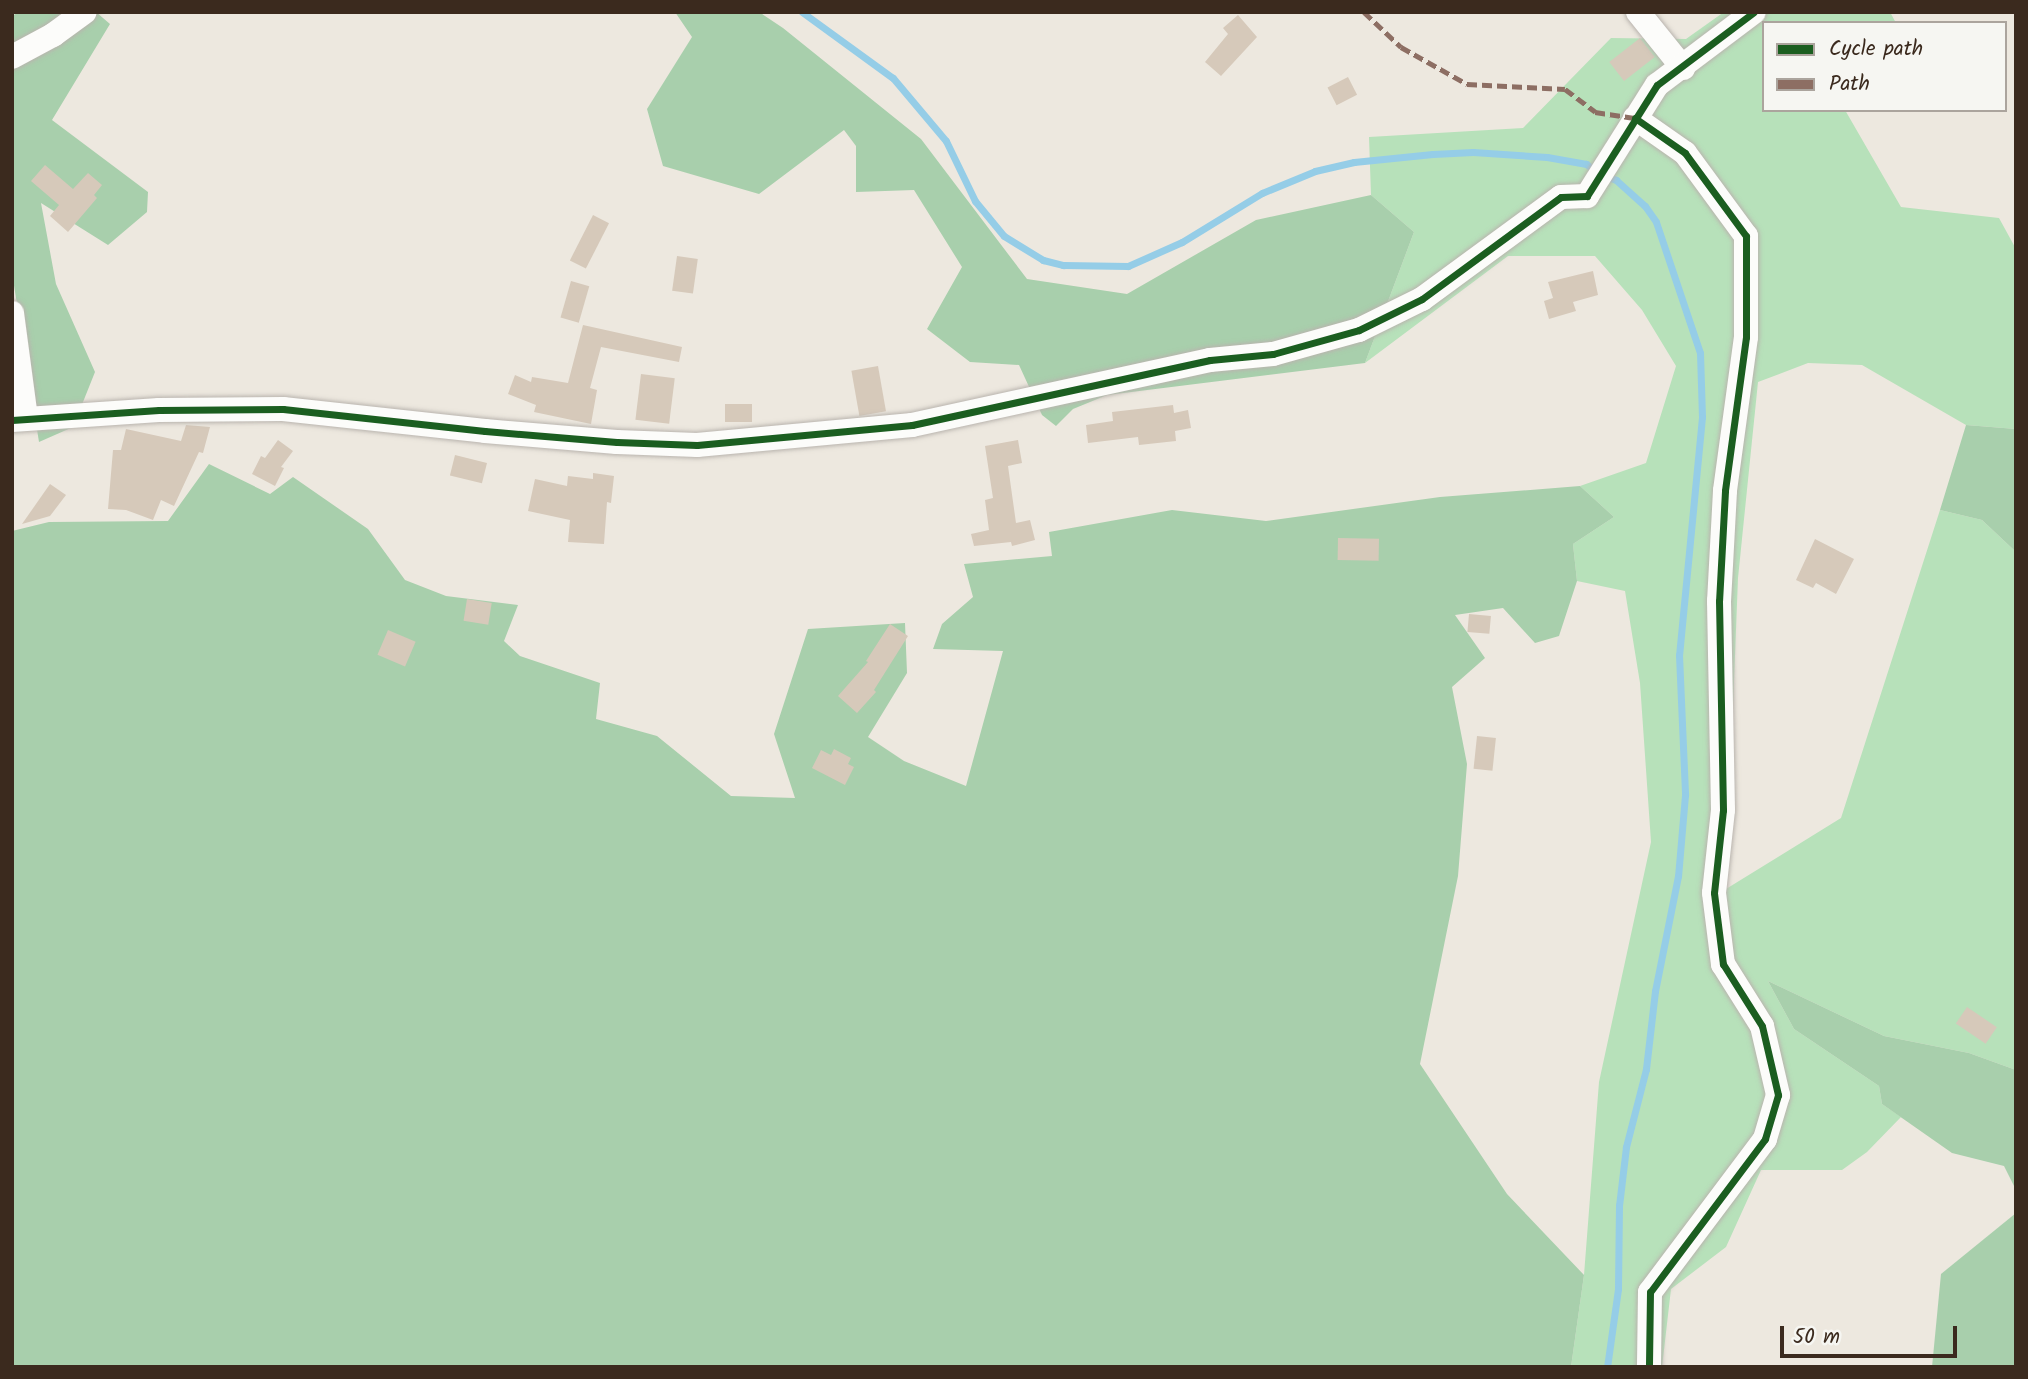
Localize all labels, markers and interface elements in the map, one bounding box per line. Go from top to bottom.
legend [1762,21,2007,112]
text: Cycle path [1829,33,1923,66]
text: Path [1829,68,1870,101]
scale bar [1783,1312,1960,1356]
text: 50 m [1793,1321,1840,1354]

